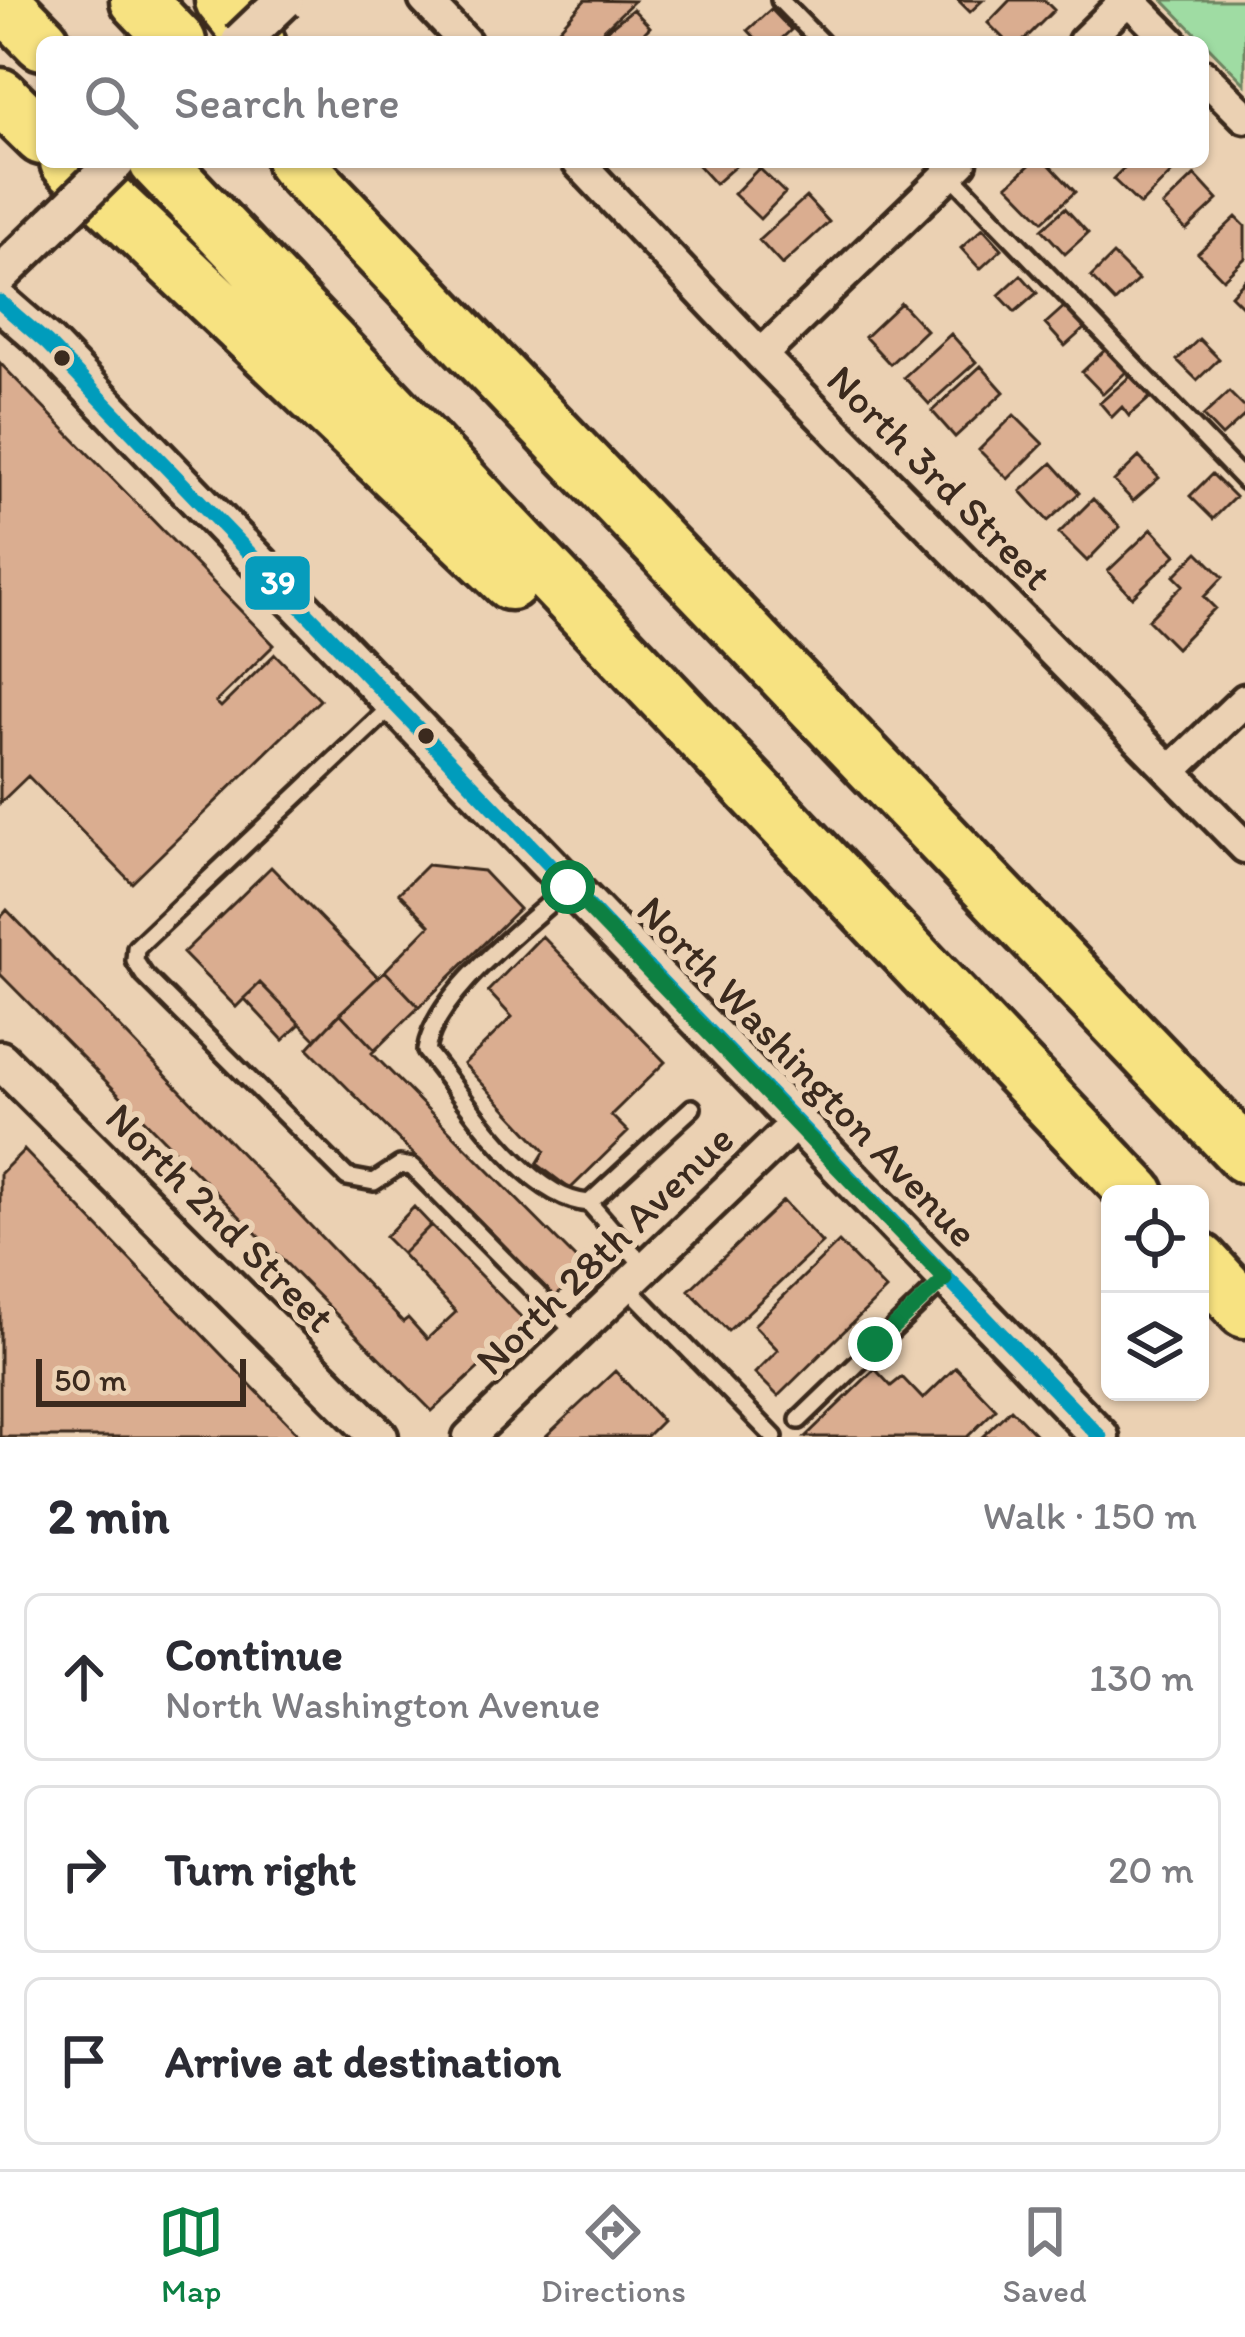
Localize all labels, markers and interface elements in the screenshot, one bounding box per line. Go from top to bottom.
search box [36,36,1209,168]
icon: search [78,69,144,135]
text: Search here [174,75,400,129]
unlabelled marker [51,347,73,369]
street label: North 3rd Street [817,354,1063,600]
line badge: 39 [243,554,312,612]
text: 39 [260,563,296,602]
unlabelled marker [415,725,437,747]
route start [541,860,595,914]
street label: North Washington Avenue [626,885,989,1258]
street label: North 2nd Street [95,1092,346,1343]
street label: North 28th Avenue [465,1113,744,1385]
map controls [1101,1185,1209,1401]
button: locate [1101,1185,1209,1293]
button: layers [1101,1293,1209,1401]
route end [848,1317,902,1371]
scale bar [36,1353,246,1406]
text: 50 m [54,1360,127,1399]
text: 2 min [48,1485,169,1546]
text: Walk · 150 m [983,1492,1197,1539]
text: Continue [165,1627,343,1681]
icon: ahead [51,1644,117,1710]
text: 130 m [1089,1654,1194,1701]
text: North Washington Avenue [165,1681,600,1728]
icon: right [51,1836,117,1902]
text: Turn right [165,1842,356,1896]
text: 20 m [1108,1846,1194,1893]
icon: arrive [51,2028,117,2094]
text: Arrive at destination [165,2034,561,2088]
tab: Map [158,2199,224,2310]
tab: Directions [541,2199,686,2310]
tab: Saved [1003,2199,1087,2310]

